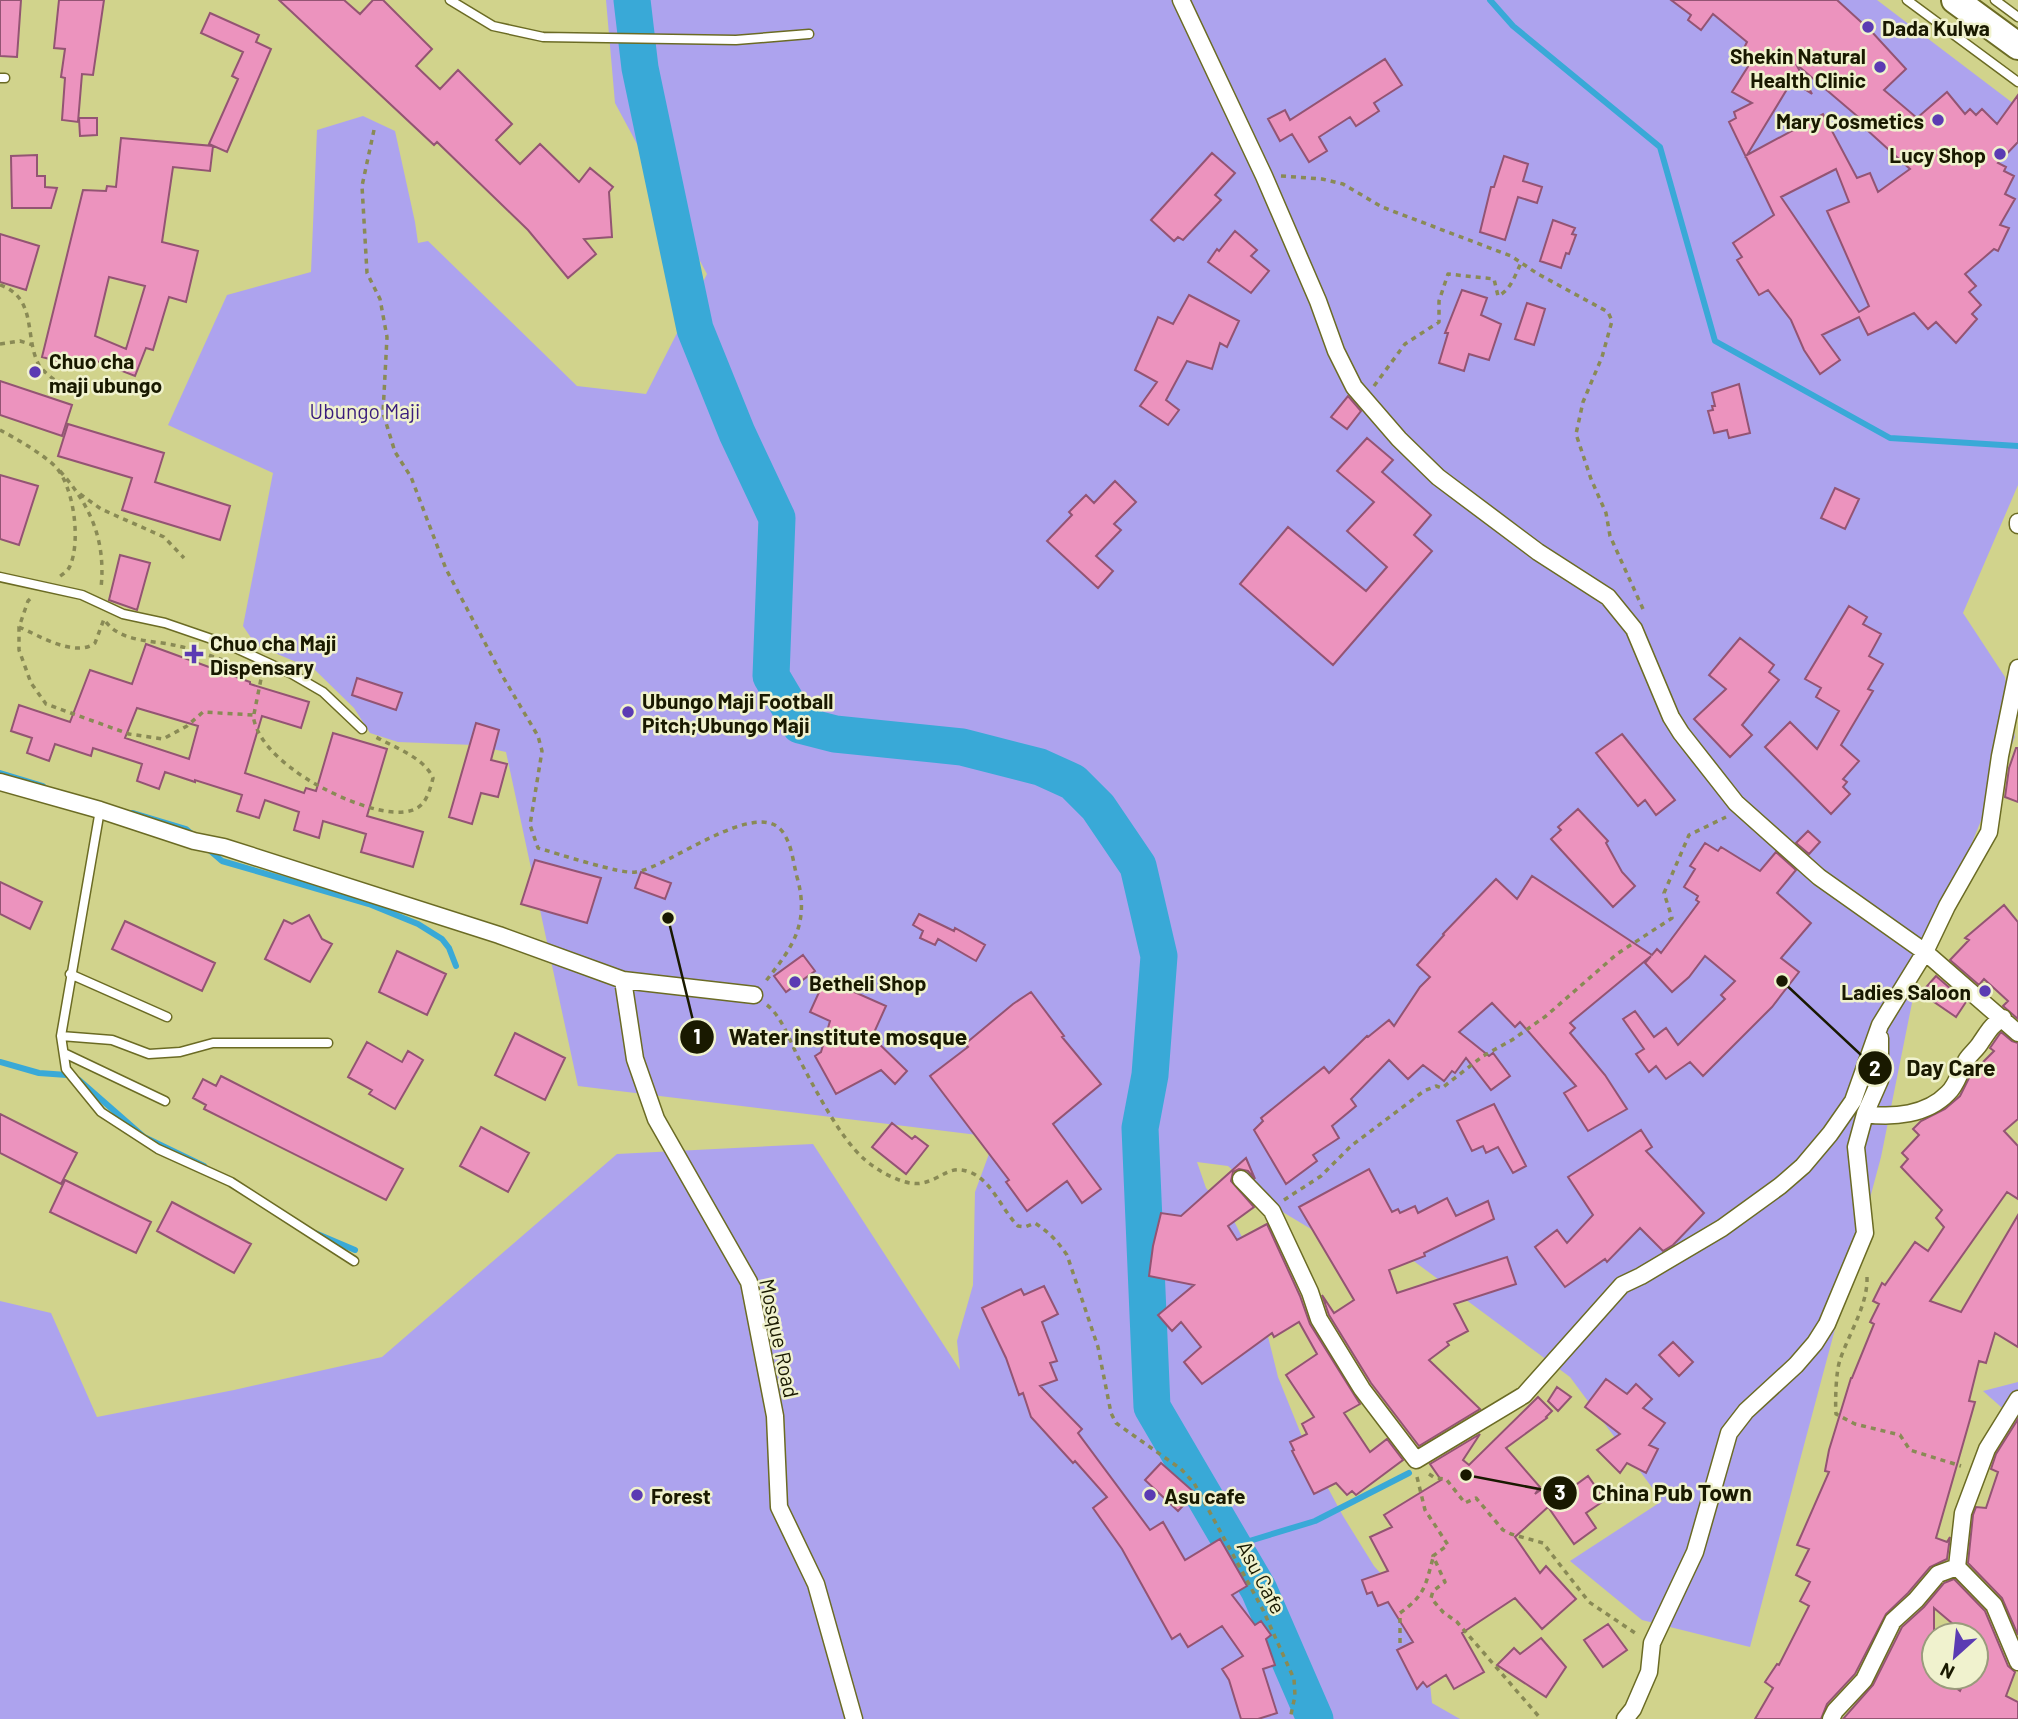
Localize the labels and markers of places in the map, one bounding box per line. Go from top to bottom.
place label: Dada Kulwa [1882,15,1990,40]
marker: Dada Kulwa [1860,19,1876,35]
place label: Shekin Natural Health Clinic [1730,43,1866,92]
marker: Shekin Natural Health Clinic [1872,59,1888,75]
place label: Mary Cosmetics [1776,108,1924,133]
marker: Mary Cosmetics [1930,112,1946,128]
place label: Lucy Shop [1889,142,1986,167]
marker: Lucy Shop [1992,146,2008,162]
place label: Chuo cha maji ubungo [49,348,162,397]
marker: Chuo cha maji ubungo [27,364,43,380]
place label: Chuo cha Maji Dispensary [210,630,336,679]
marker: Chuo cha Maji Dispensary [184,644,204,664]
place label: Ubungo Maji Football Pitch;Ubungo Maji [642,688,833,737]
marker: Ubungo Maji Football Pitch;Ubungo Maji [620,704,636,720]
place label: Betheli Shop [809,970,926,995]
marker: Betheli Shop [787,974,803,990]
place label: Ladies Saloon [1841,979,1971,1004]
marker: Ladies Saloon [1977,983,1993,999]
callout: Water institute mosque [680,1015,981,1059]
callout: Day Care [1858,1046,2010,1090]
callout: China Pub Town [1543,1471,1766,1515]
place label: Forest [651,1483,711,1508]
place label: Asu cafe [1164,1483,1245,1508]
marker: Forest [629,1487,645,1503]
marker: Asu cafe [1142,1487,1158,1503]

